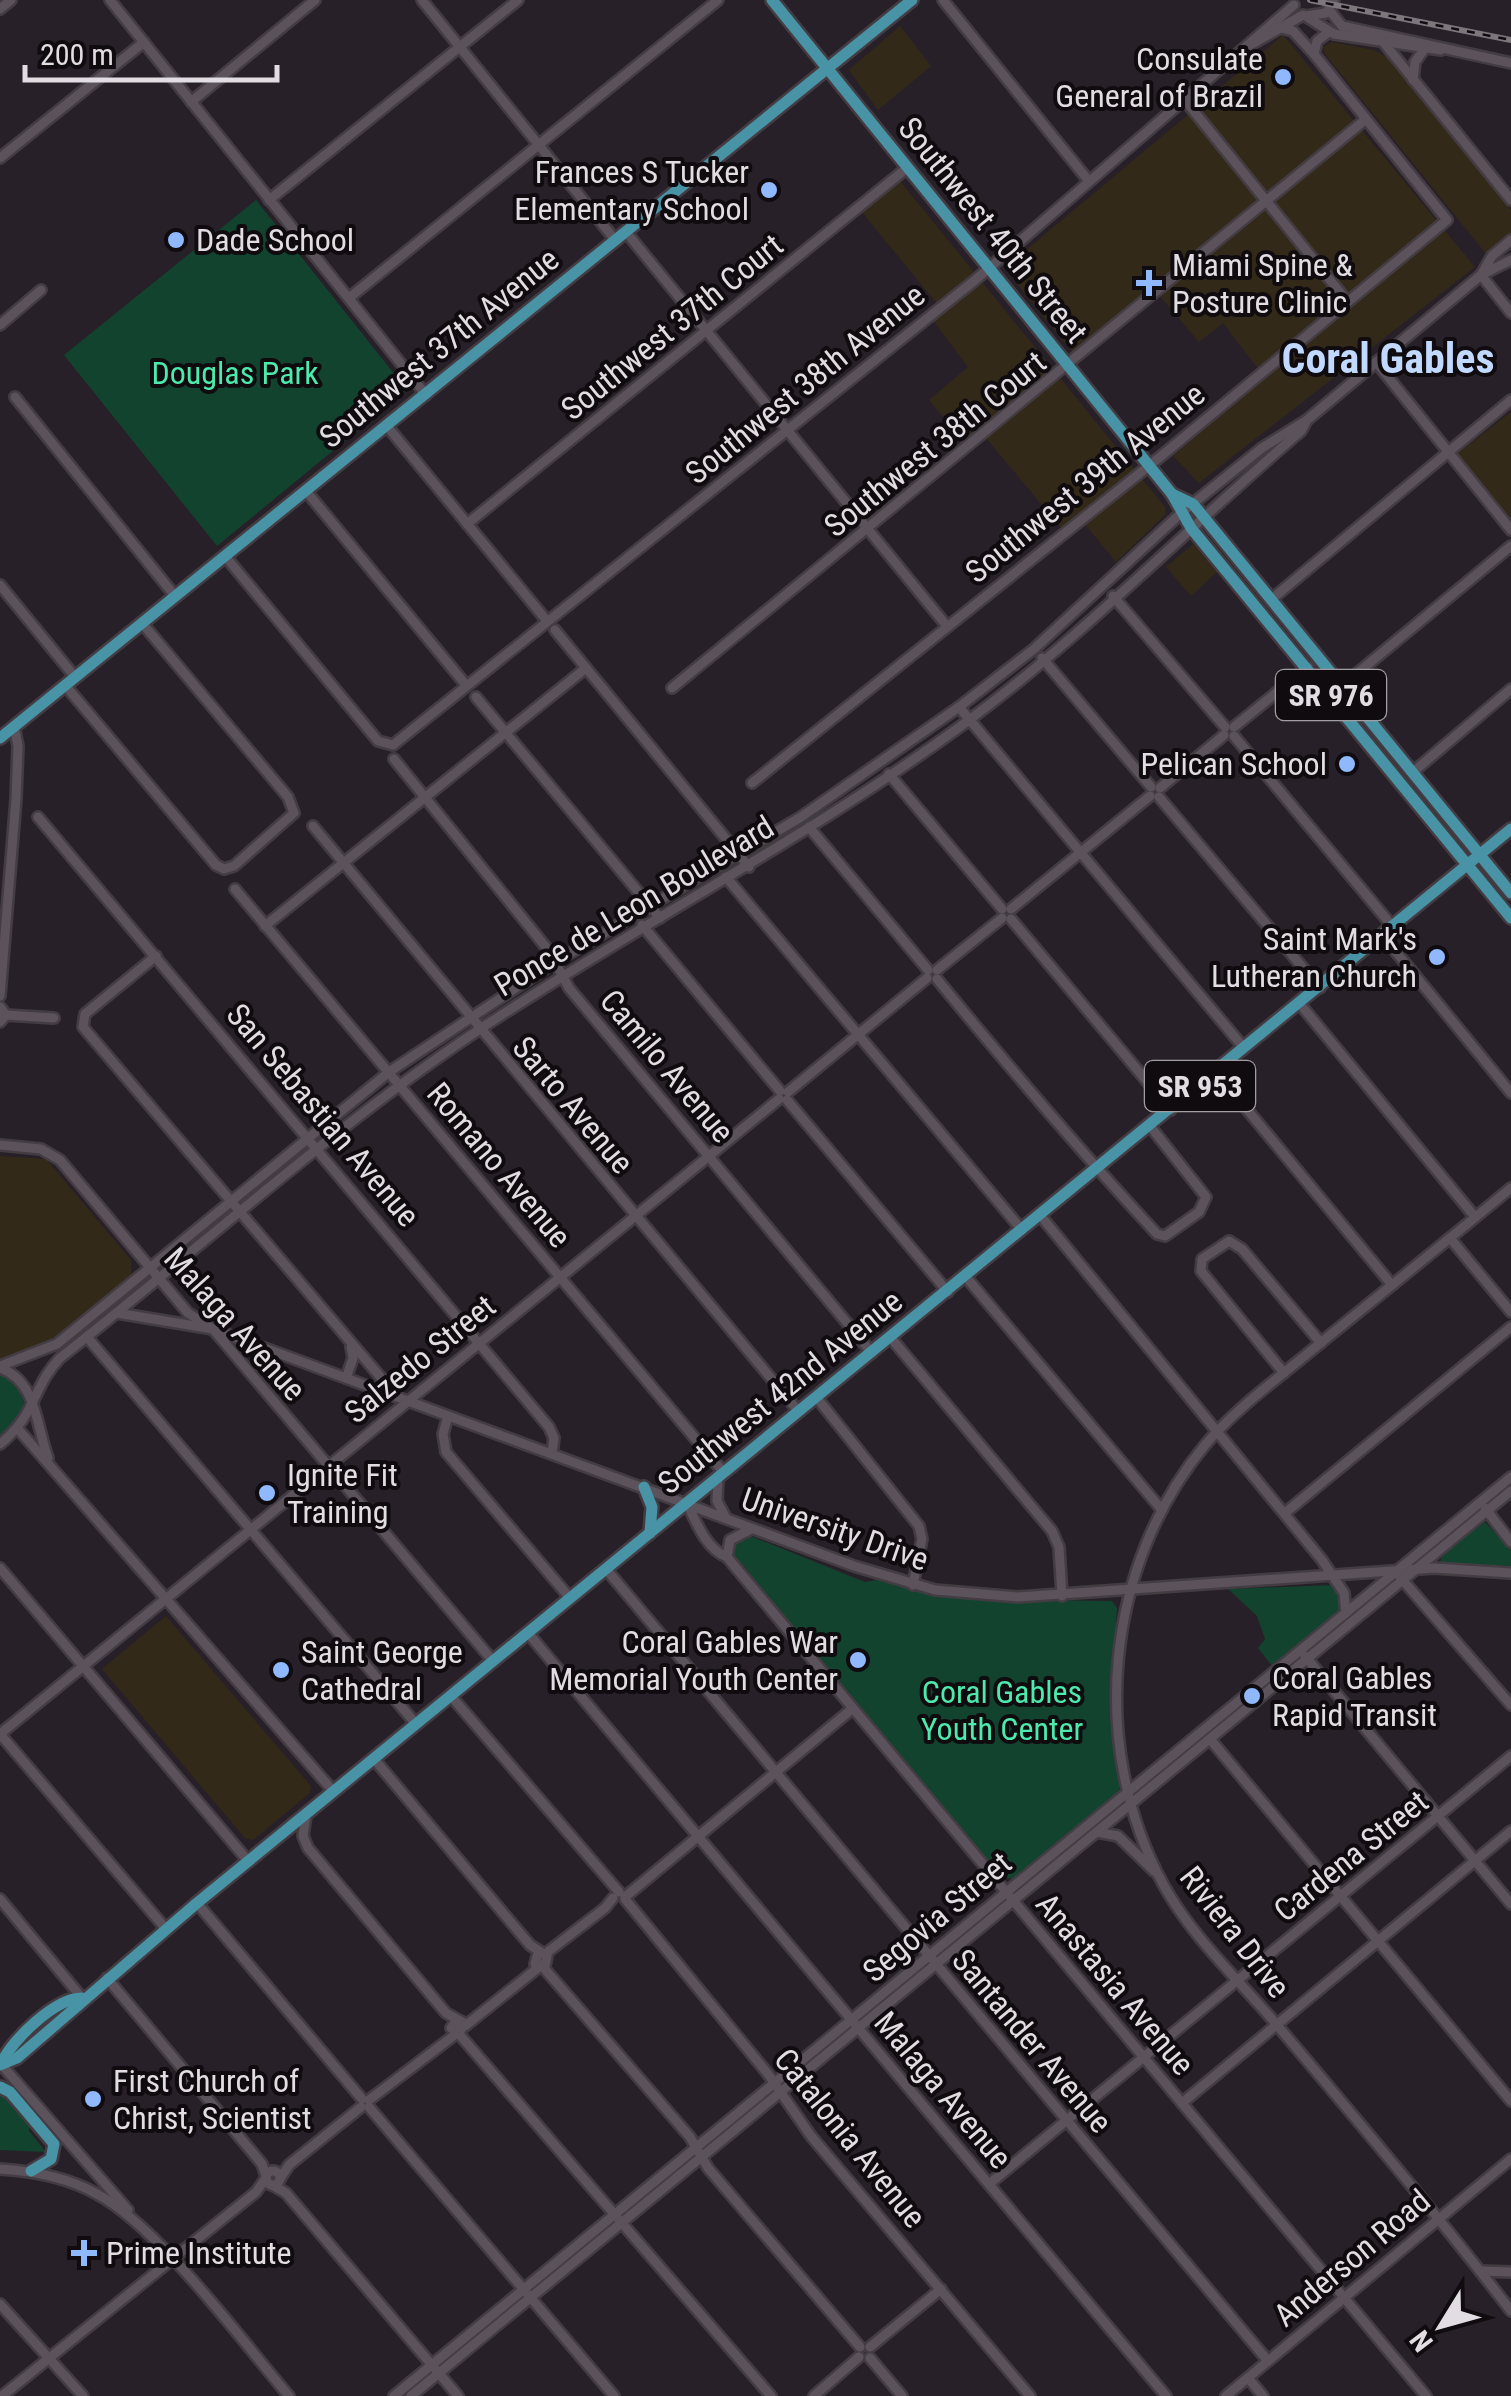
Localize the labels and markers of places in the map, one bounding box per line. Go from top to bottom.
place label: Consulate General of Brazil [1055,40,1263,115]
marker: Consulate General of Brazil [1272,66,1294,88]
place label: Frances S Tucker Elementary School [514,153,749,228]
marker: Frances S Tucker Elementary School [758,179,780,201]
place label: Dade School [196,221,354,259]
marker: Dade School [165,229,187,251]
place label: Miami Spine & Posture Clinic [1172,246,1353,321]
marker: Miami Spine & Posture Clinic [1136,270,1162,296]
place label: Pelican School [1141,745,1327,783]
marker: Pelican School [1336,753,1358,775]
place label: Saint Mark's Lutheran Church [1211,920,1417,995]
marker: Saint Mark's Lutheran Church [1426,946,1448,968]
place label: Ignite Fit Training [287,1456,398,1531]
marker: Ignite Fit Training [256,1482,278,1504]
place label: Coral Gables War Memorial Youth Center [549,1623,838,1698]
place label: Saint George Cathedral [301,1633,463,1708]
marker: Coral Gables War Memorial Youth Center [847,1649,869,1671]
marker: Saint George Cathedral [270,1659,292,1681]
place label: Coral Gables Rapid Transit [1272,1659,1437,1734]
marker: Coral Gables Rapid Transit [1241,1685,1263,1707]
place label: First Church of Christ, Scientist [113,2062,311,2137]
marker: First Church of Christ, Scientist [82,2088,104,2110]
place label: Prime Institute [106,2234,292,2272]
marker: Prime Institute [71,2240,97,2266]

